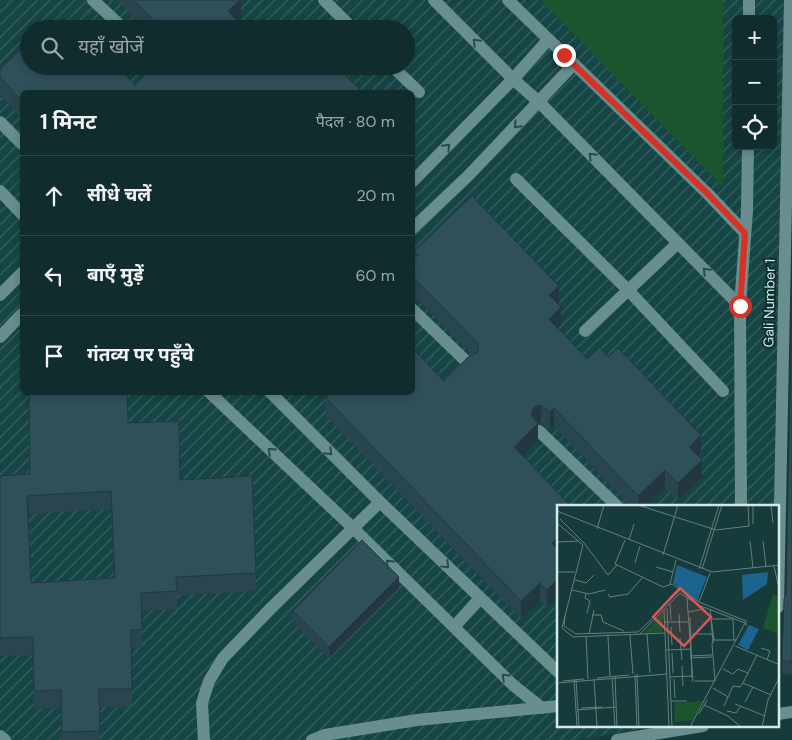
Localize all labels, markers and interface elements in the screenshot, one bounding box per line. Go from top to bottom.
map controls [732,15,777,150]
button: + [732,15,777,60]
search box [20,20,415,75]
icon: search [38,34,66,62]
text: यहाँ खोजें [78,34,144,59]
one-way arrow [473,39,482,48]
route end [553,44,576,67]
button: − [732,60,777,105]
button: locate [732,105,777,150]
text: 1 मिनट [40,108,97,136]
text: पैदल · 80 m [316,111,395,132]
one-way arrow [514,119,523,128]
one-way arrow [441,144,450,153]
one-way arrow [589,152,598,161]
icon: ahead [40,182,68,210]
text: सीधे चलें [87,182,151,207]
text: 20 m [356,185,395,206]
street label: Gali Number 1 [759,259,779,347]
icon: left [40,262,68,290]
text: बाएँ मुड़ें [87,262,144,287]
text: 60 m [355,265,395,286]
one-way arrow [703,268,712,277]
route start [729,295,752,318]
icon: arrive [40,342,68,370]
text: गंतव्य पर पहुँचे [87,342,194,367]
one-way arrow [323,446,332,455]
one-way arrow [268,448,277,457]
inset map [557,505,780,728]
one-way arrow [440,559,449,568]
one-way arrow [385,560,394,569]
one-way arrow [501,674,510,683]

